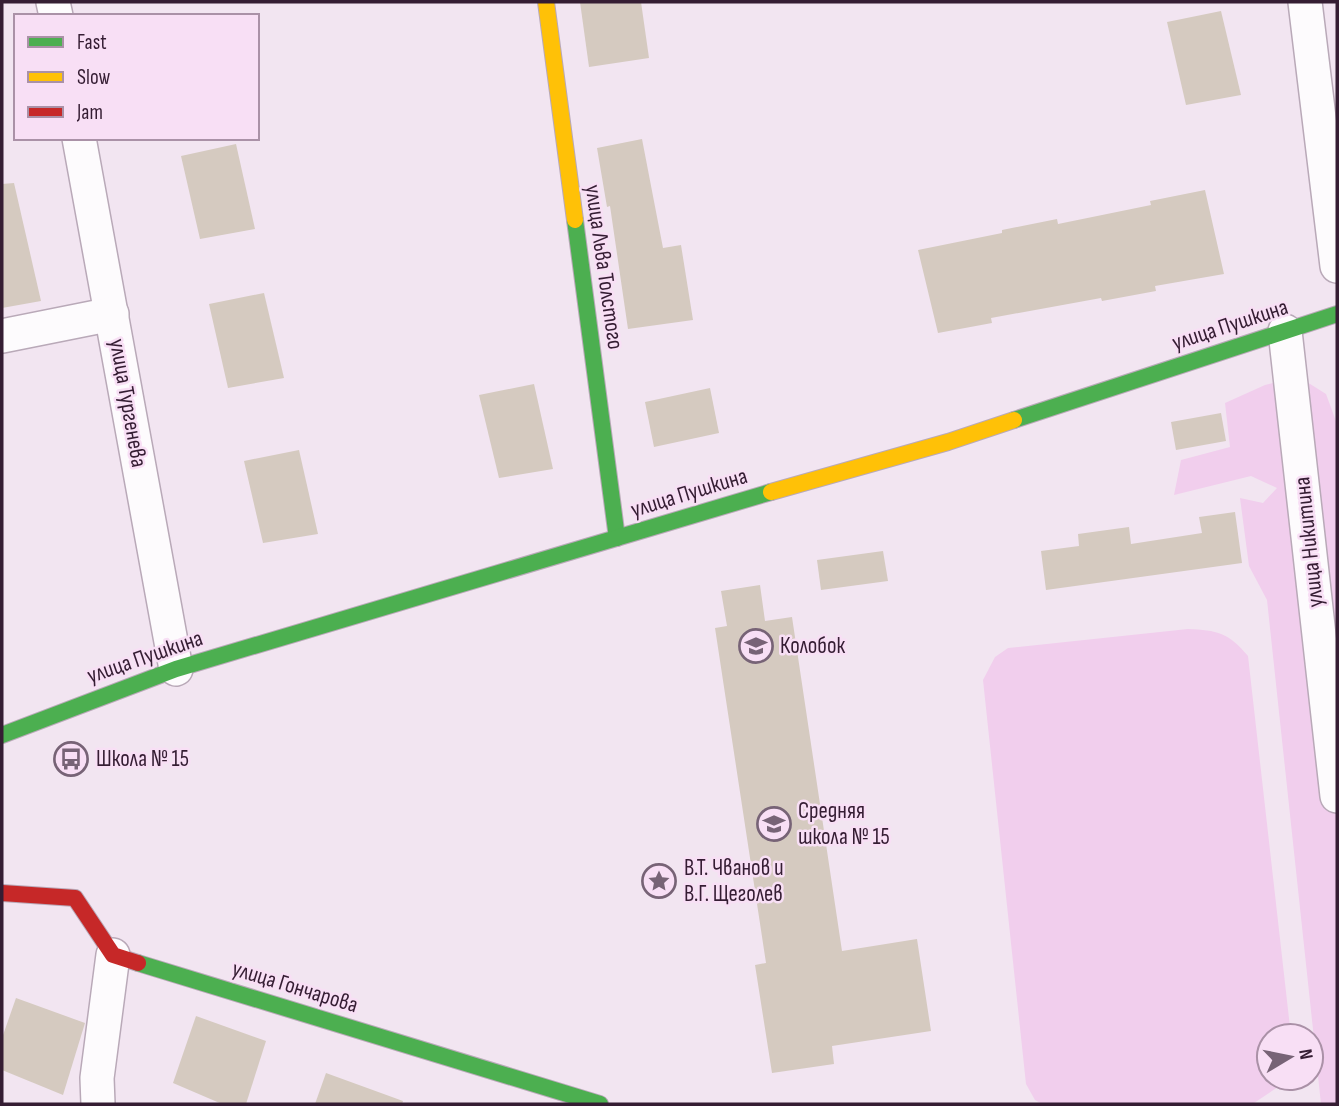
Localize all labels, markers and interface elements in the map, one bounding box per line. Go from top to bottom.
legend [14,14,259,140]
text: Fast [77,30,107,55]
text: Slow [77,65,111,90]
text: Jam [76,100,103,125]
street label: улица Льва Толстого [579,183,629,351]
street label: улица Пушкина [1168,293,1292,357]
street label: улица Тургенева [103,337,153,469]
street label: улица Пушкина [627,462,751,524]
street label: улица Никитина [1288,475,1330,609]
street label: улица Пушкина [84,624,206,690]
school or university icon: Колобок [737,627,775,665]
place label: Колобок [780,632,845,660]
bus stop icon: Школа № 15 [52,740,90,778]
place label: Школа № 15 [96,745,189,773]
place label: Средняя школа № 15 [798,797,890,851]
school or university icon: Средняя школа № 15 [755,805,793,843]
place label: В.Т. Чванов и В.Г. Щеголев [684,854,784,908]
place icon: В.Т. Чванов и В.Г. Щеголев [640,862,678,900]
street label: улица Гончарова [229,955,361,1019]
north arrow [1255,1022,1325,1092]
text: N [1293,1047,1317,1061]

